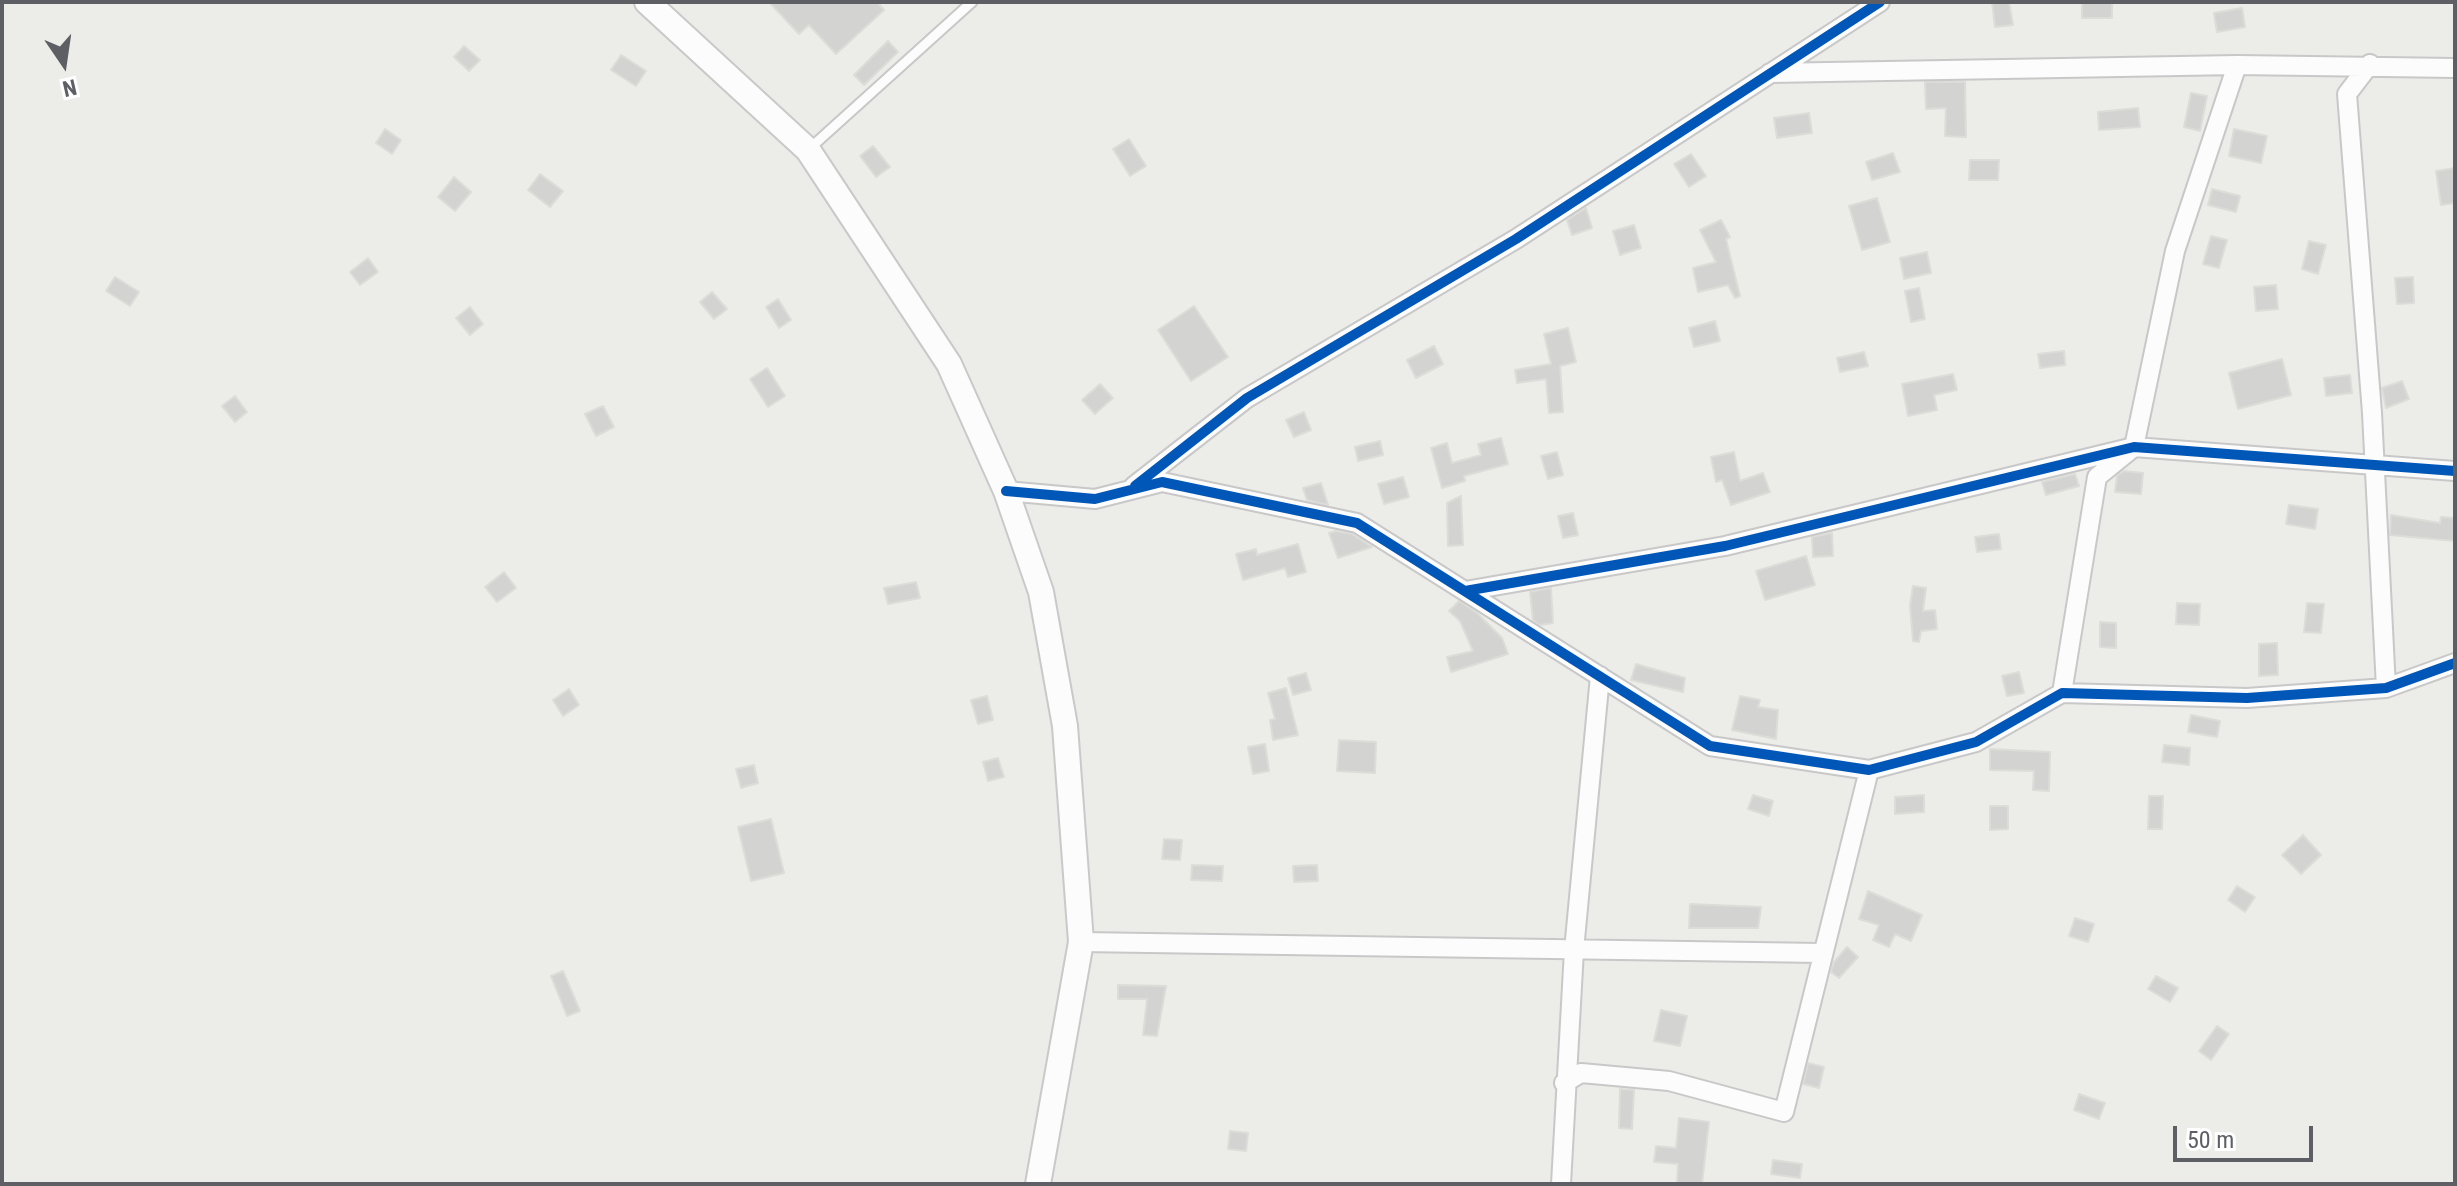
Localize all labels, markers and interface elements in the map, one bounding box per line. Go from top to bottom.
north arrow [24,24,104,104]
text: N [60,74,79,102]
scale bar [2177,1110,2317,1160]
text: 50 m [2187,1126,2234,1154]

